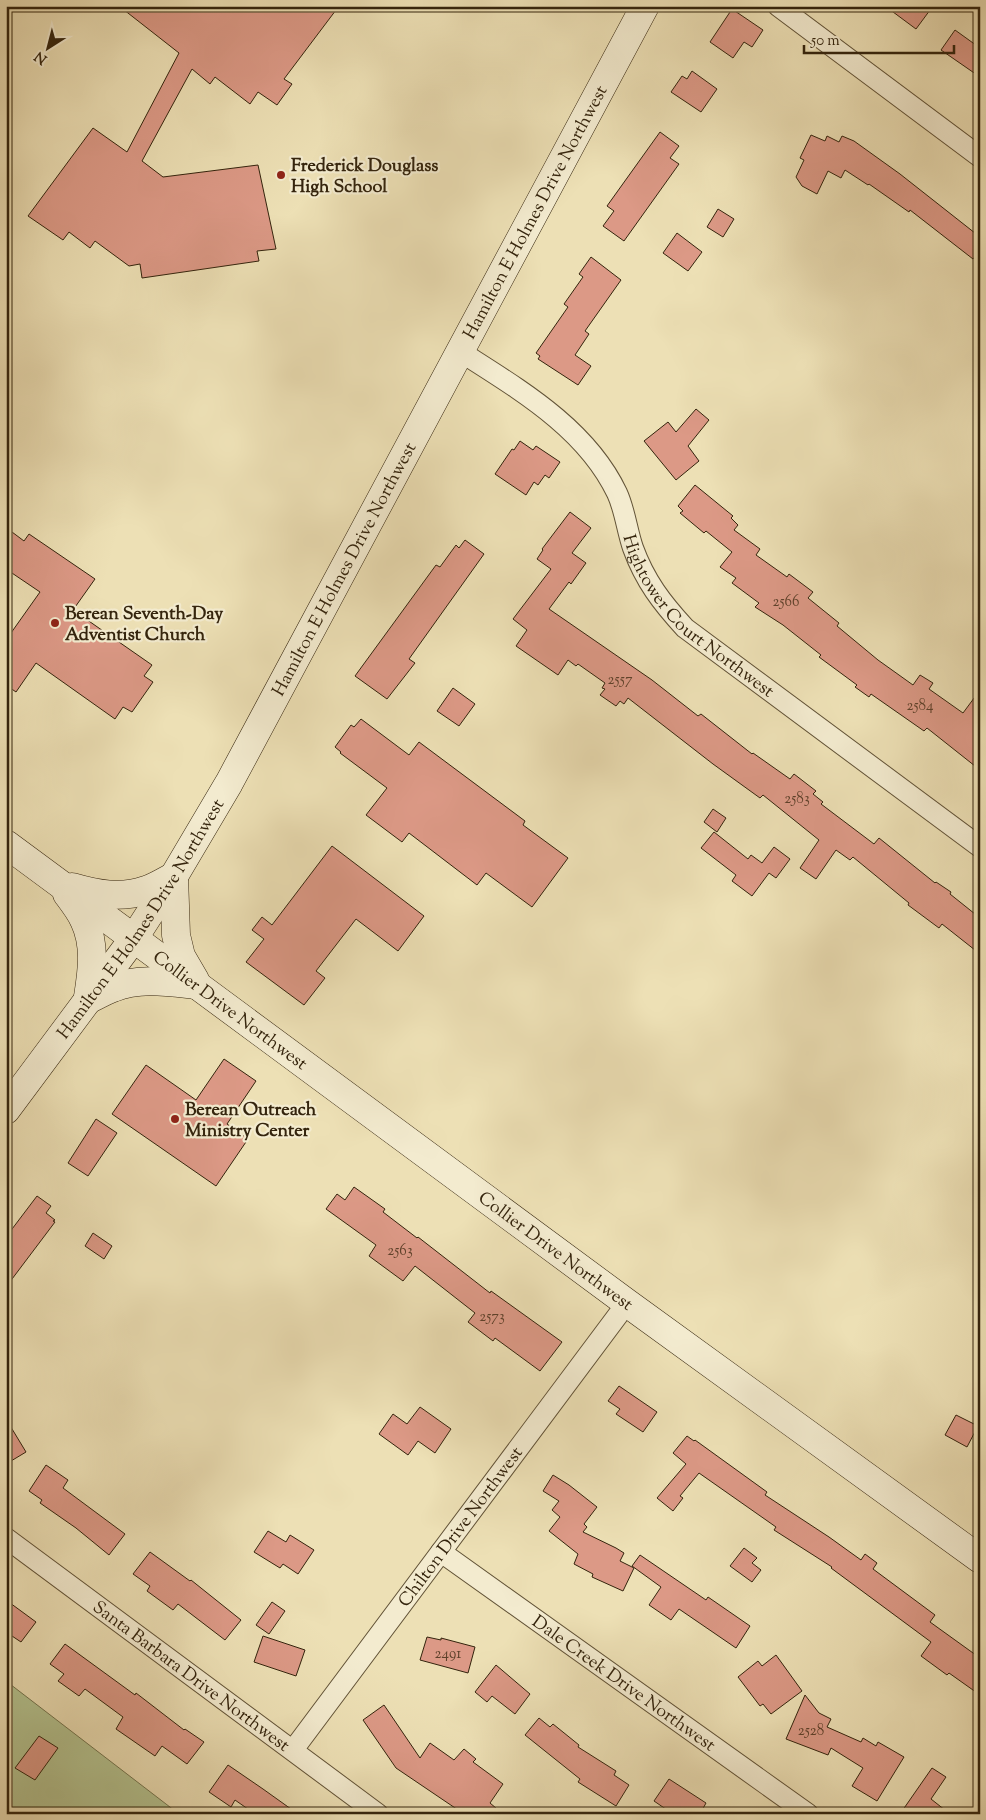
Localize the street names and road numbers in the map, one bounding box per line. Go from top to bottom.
street label: Hamilton E Holmes Drive Northwest [458,81,615,345]
street label: Hamilton E Holmes Drive Northwest [267,438,424,702]
street label: Hightower Court Northwest [615,532,779,705]
street label: Hamilton E Holmes Drive Northwest [52,794,232,1045]
street label: Collier Drive Northwest [146,945,312,1077]
street label: Collier Drive Northwest [472,1186,638,1318]
street label: Chilton Drive Northwest [393,1442,530,1613]
street label: Santa Barbara Drive Northwest [86,1595,294,1759]
street label: Dale Creek Drive Northwest [526,1610,720,1759]

